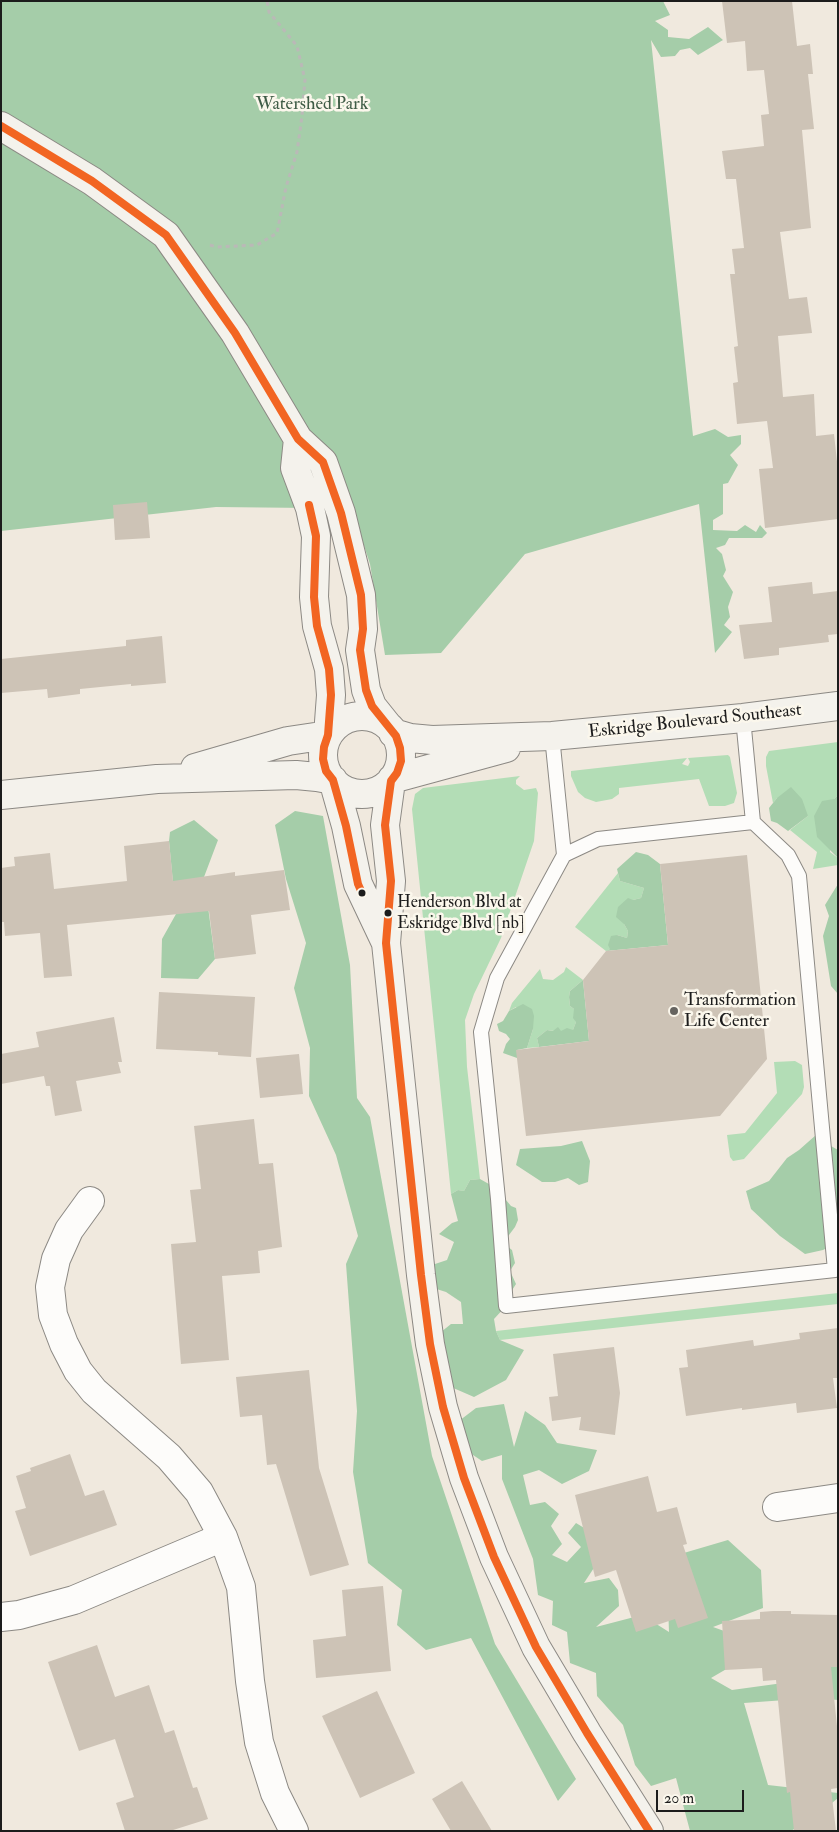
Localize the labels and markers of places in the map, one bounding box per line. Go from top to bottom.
unlabelled marker [357,888,367,898]
place label: Henderson Blvd at Eskridge Blvd [nb] [397,893,525,933]
marker: Henderson Blvd at Eskridge Blvd [nb] [383,908,393,918]
place label: Transformation Life Center [684,990,796,1032]
marker: Transformation Life Center [668,1005,680,1017]

